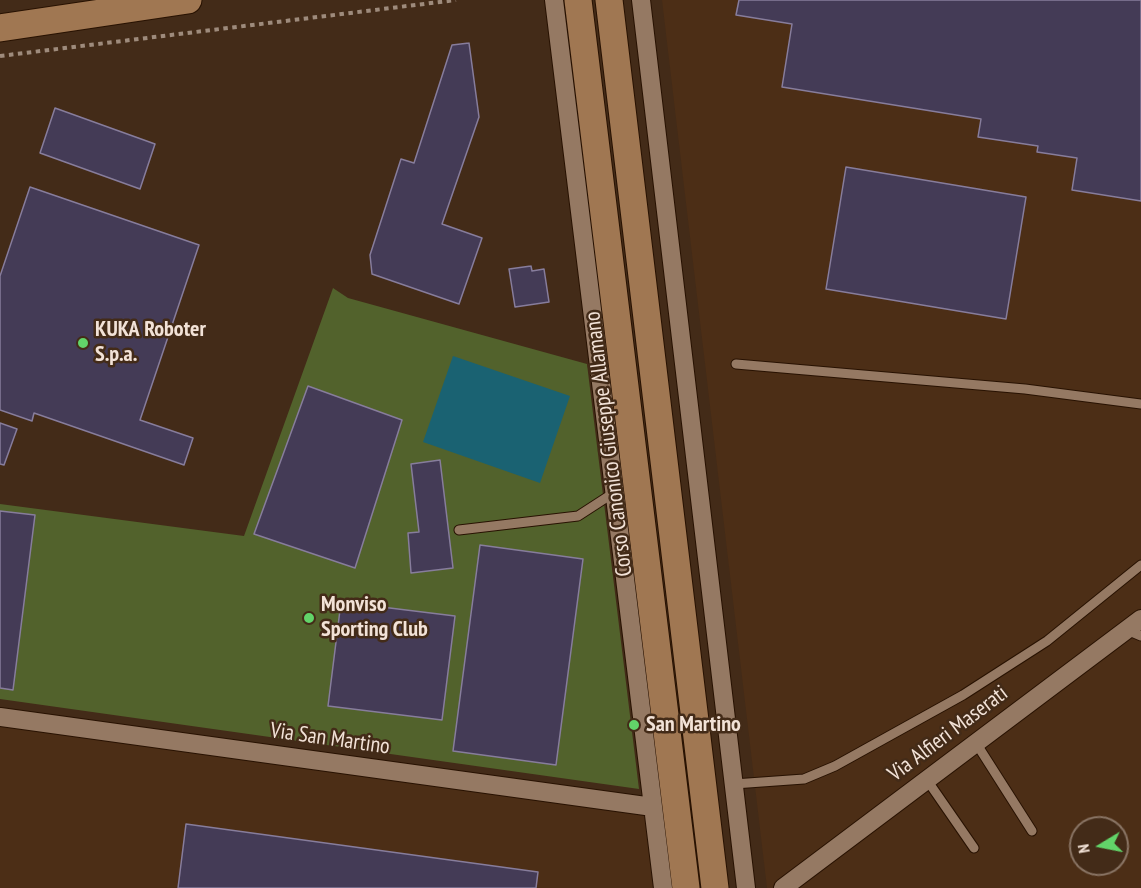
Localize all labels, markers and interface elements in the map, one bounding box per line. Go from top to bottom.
street label: Corso Canonico Giuseppe Allamano [580,310,638,578]
place label: KUKA Roboter S.p.a. [95,317,206,368]
marker: KUKA Roboter S.p.a. [76,336,90,350]
place label: Monviso Sporting Club [321,592,428,644]
marker: Monviso Sporting Club [302,611,316,625]
street label: Via Alfieri Maserati [883,680,1013,788]
place label: San Martino [646,712,741,738]
street label: Via San Martino [269,718,391,760]
marker: San Martino [627,718,641,732]
north arrow [1069,816,1129,876]
text: N [1073,843,1094,855]

